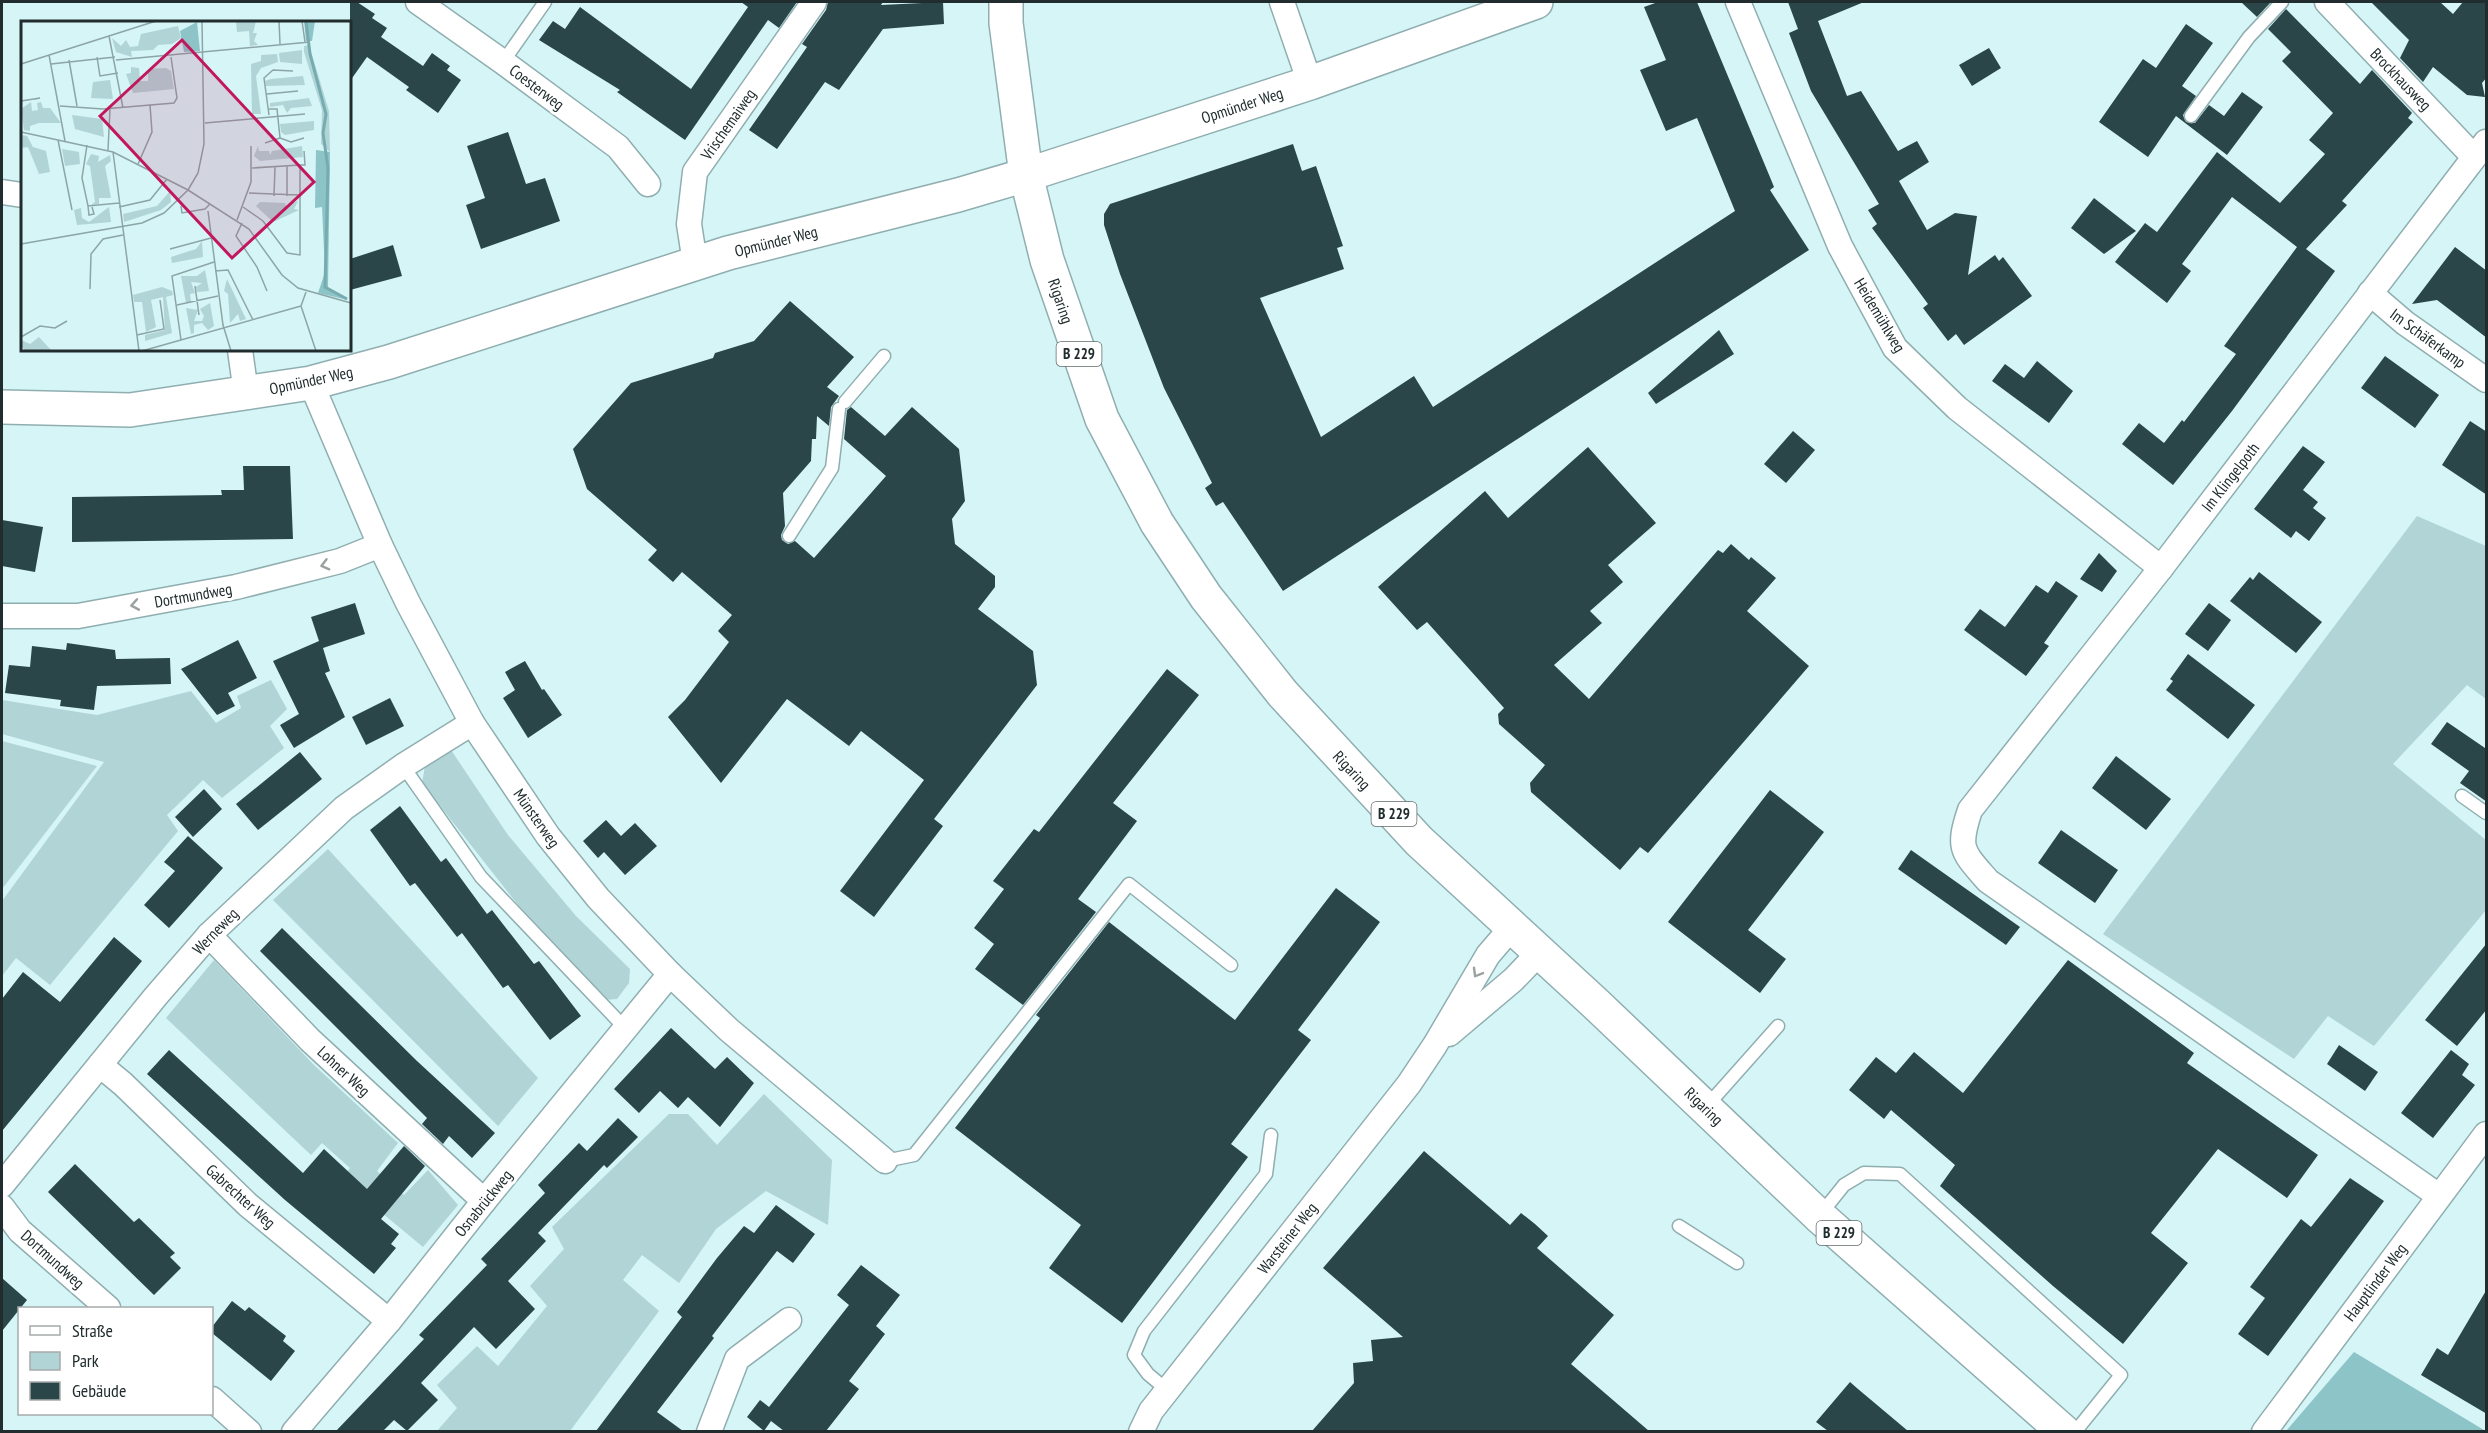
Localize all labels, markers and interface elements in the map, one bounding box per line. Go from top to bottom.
inset map [21,21,351,351]
street label: Brockhausweg [2366,44,2436,114]
street label: Coesterweg [506,60,568,114]
street label: Opmünder Weg [1199,82,1285,128]
street label: Vrischemaiweg [696,85,760,164]
street label: Opmünder Weg [732,221,820,261]
street label: Heidemühlweg [1850,274,1910,356]
street label: Rigaring [1044,276,1078,326]
street label: Im Schäferkamp [2386,304,2470,372]
road number: B 229 [1056,342,1102,366]
street label: Opmünder Weg [267,361,355,399]
street label: Im Klingelpoth [2197,438,2263,516]
one-way arrow [321,558,331,570]
street label: Dortmundweg [153,578,233,612]
one-way arrow [130,599,139,611]
street label: Rigaring [1329,746,1375,794]
street label: Münsterweg [509,785,565,851]
road number: B 229 [1372,802,1416,826]
street label: Werneweg [188,903,242,959]
one-way arrow [1473,967,1484,978]
street label: Lohner Weg [314,1042,374,1100]
street label: Rigaring [1680,1083,1728,1129]
street label: Gabrechter Weg [202,1160,280,1232]
street label: Osnabrückweg [450,1165,516,1241]
street label: Warsteiner Weg [1253,1198,1321,1278]
road number: B 229 [1816,1221,1862,1245]
street label: Dortmundweg [17,1225,89,1293]
street label: Hauptlinder Weg [2339,1239,2411,1325]
legend [18,1307,213,1415]
text: Straße [72,1319,113,1342]
text: Park [72,1349,99,1372]
text: Gebäude [72,1379,126,1402]

